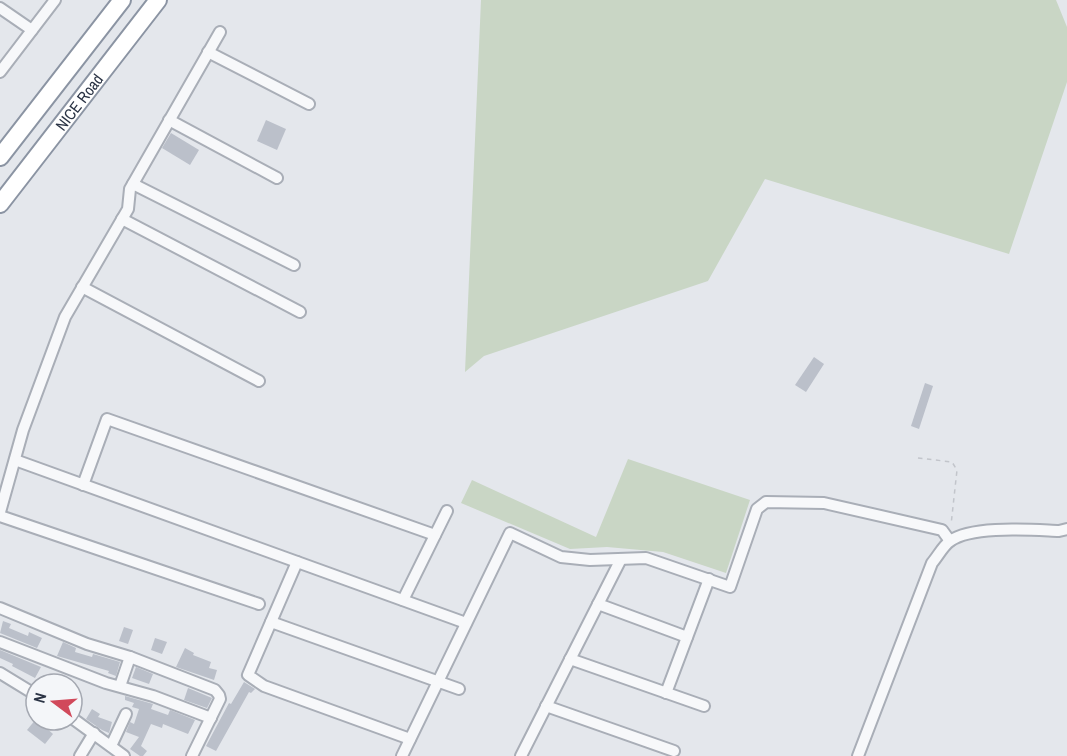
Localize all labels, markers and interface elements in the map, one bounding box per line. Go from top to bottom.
street label: NICE Road [50,69,108,135]
north arrow [24,672,84,732]
text: N [28,690,51,705]

